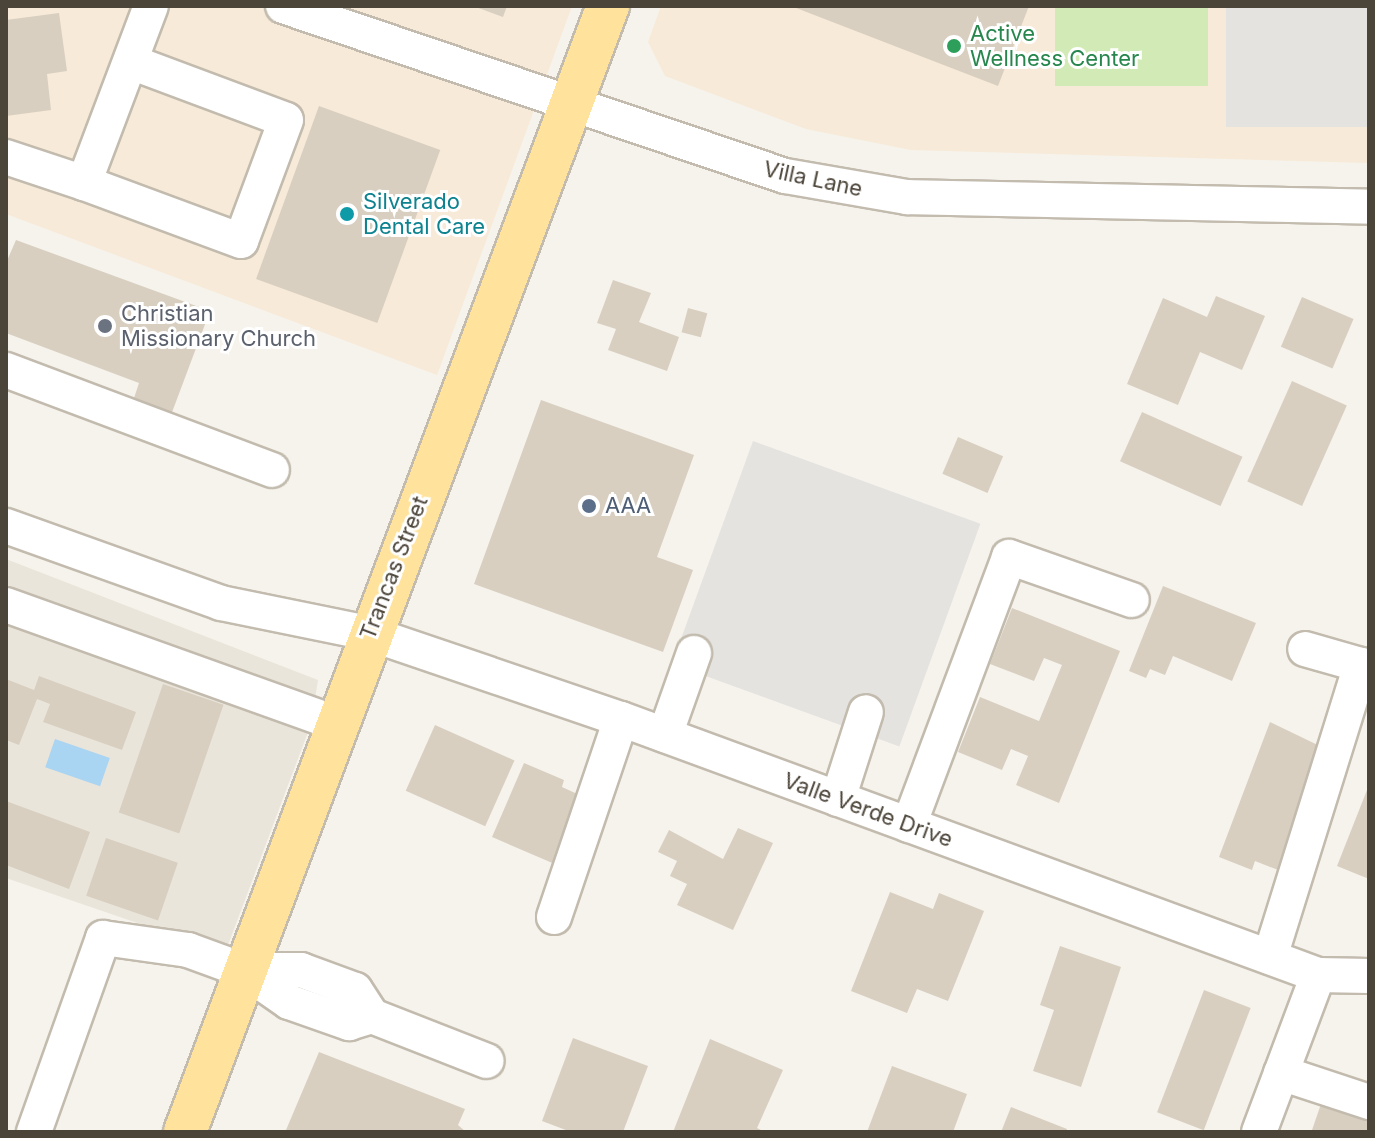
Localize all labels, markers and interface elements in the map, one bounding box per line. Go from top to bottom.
place label: Active Wellness Center [970,20,1139,72]
marker: Active Wellness Center [945,37,963,55]
street label: Villa Lane [761,156,865,202]
place label: Silverado Dental Care [363,188,485,240]
marker: Silverado Dental Care [338,205,356,223]
place label: Christian Missionary Church [121,300,316,352]
marker: Christian Missionary Church [96,317,114,335]
street label: Trancas Street [355,493,433,643]
place label: AAA [605,493,651,519]
marker: AAA [580,497,598,515]
street label: Valle Verde Drive [780,767,956,853]

